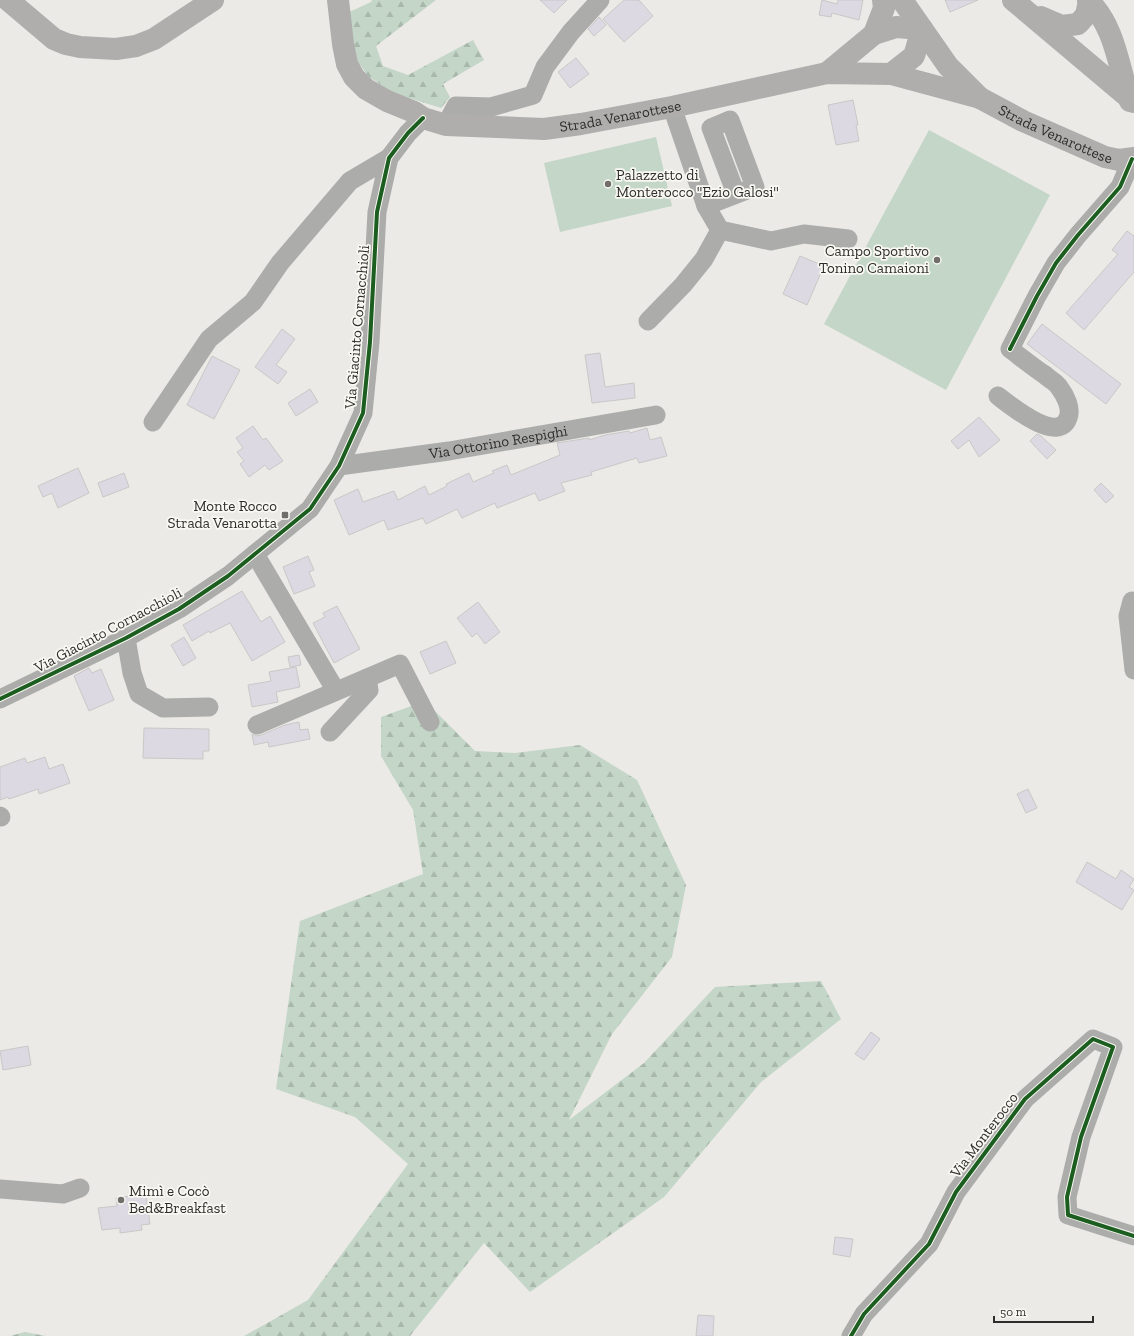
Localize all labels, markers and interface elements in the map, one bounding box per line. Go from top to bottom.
street label: Strada Venarottese [558,96,683,136]
street label: Strada Venarottese [995,101,1114,167]
place label: Palazzetto di Monterocco "Ezio Galosi" [616,166,779,201]
marker: Palazzetto di Monterocco "Ezio Galosi" [603,179,613,189]
place label: Campo Sportivo Tonino Camaioni [819,242,929,277]
street label: Via Giacinto Cornacchioli [341,244,373,411]
marker: Campo Sportivo Tonino Camaioni [932,255,942,265]
street label: Via Ottorino Respighi [427,422,569,463]
place label: Monte Rocco Strada Venarotta [168,497,277,532]
marker: Monte Rocco Strada Venarotta [280,510,290,520]
street label: Via Giacinto Cornacchioli [30,583,185,677]
street label: Via Monterocco [946,1089,1022,1182]
place label: Mimì e Cocò Bed&Breakfast [129,1182,226,1217]
marker: Mimì e Cocò Bed&Breakfast [116,1195,126,1205]
scale bar [994,1298,1093,1324]
text: 50 m [1000,1305,1027,1319]

